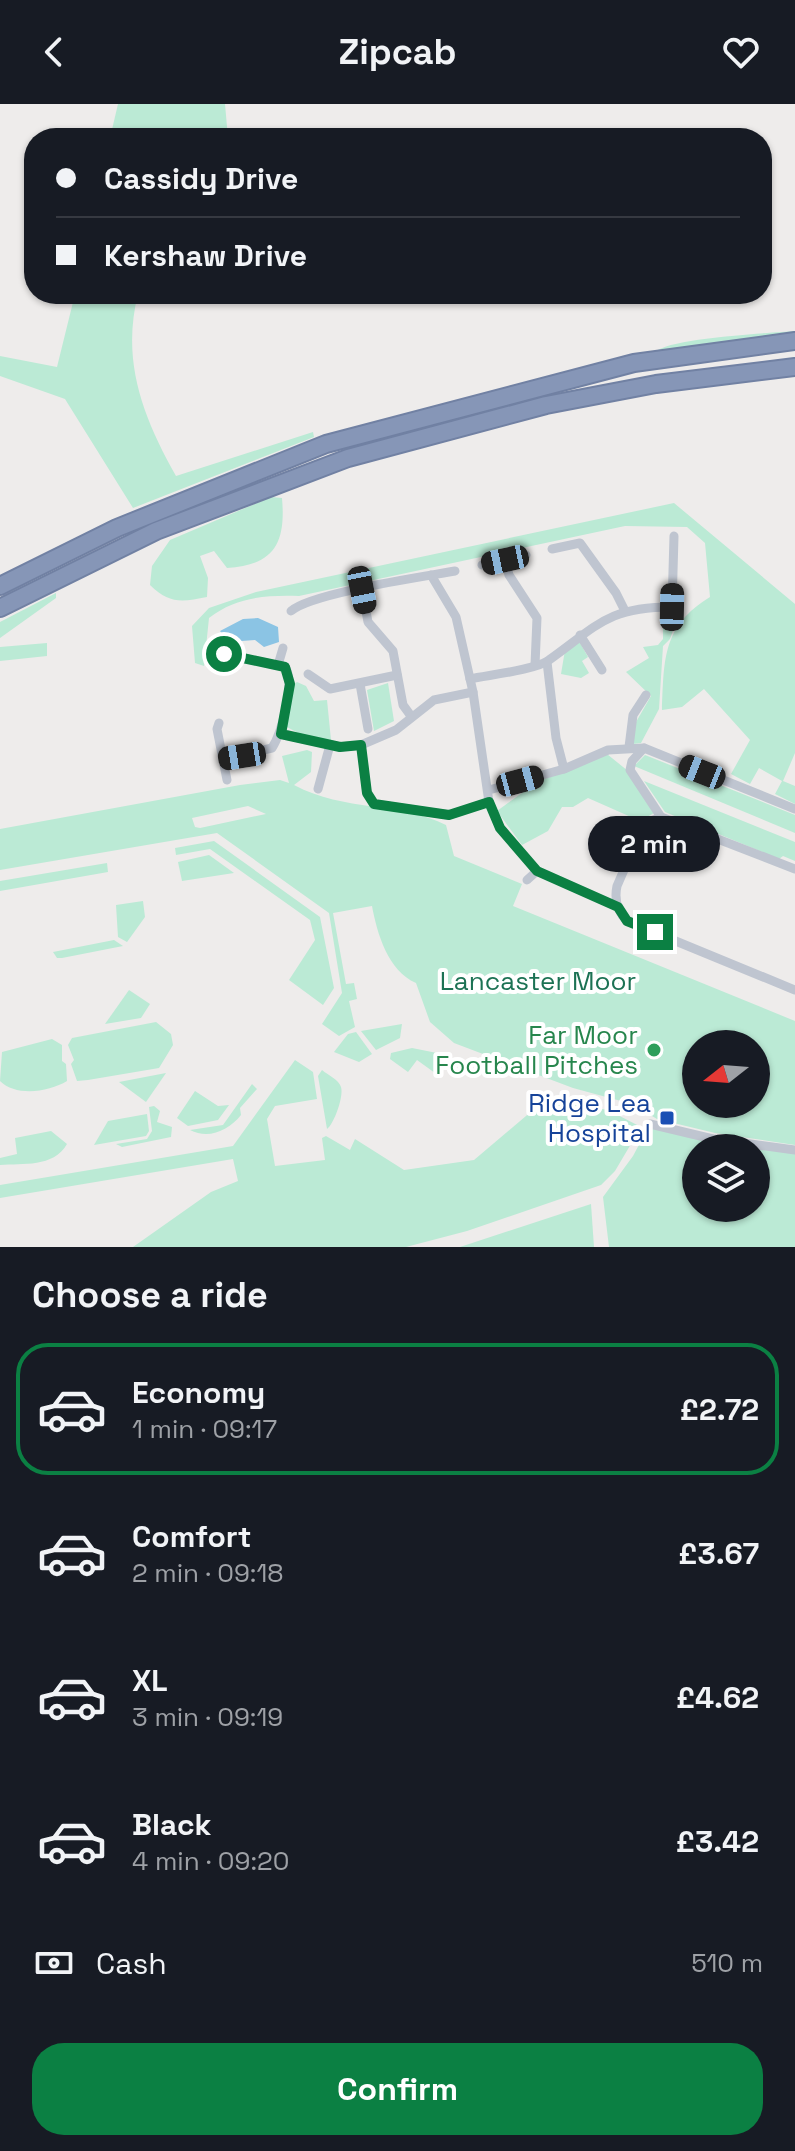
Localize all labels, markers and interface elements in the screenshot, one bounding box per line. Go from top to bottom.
text: Zipcab [338,29,457,75]
icon: back [32,30,76,74]
icon: heart [719,30,763,74]
text: Cassidy Drive [104,159,298,198]
text: Kershaw Drive [104,236,307,275]
car [479,543,531,577]
car [346,564,378,616]
car [660,583,684,631]
route start [206,636,242,672]
car [216,740,268,772]
car [675,752,729,792]
car [494,763,546,799]
callout: 2 min [589,816,721,872]
text: 2 min [620,827,688,861]
route end [637,914,673,950]
park label: Lancaster Moor [440,964,636,998]
place label: Far Moor Football Pitches [435,1018,638,1082]
north arrow [682,1030,770,1118]
map controls [682,1030,770,1222]
marker: Far Moor Football Pitches [645,1041,663,1059]
place label: Ridge Lea Hospital [528,1086,651,1150]
marker: Ridge Lea Hospital [658,1109,676,1127]
button: layers [682,1134,770,1222]
text: Choose a ride [32,1272,268,1318]
icon: car [36,1373,108,1445]
text: Economy [132,1373,265,1412]
text: £2.72 [680,1390,759,1429]
text: 1 min · 09:17 [132,1412,277,1446]
icon: car [36,1517,108,1589]
text: Comfort [132,1517,251,1556]
text: £3.67 [678,1534,759,1573]
text: 2 min · 09:18 [132,1556,283,1590]
icon: car [36,1661,108,1733]
text: XL [132,1661,168,1700]
text: £4.62 [676,1678,759,1717]
text: 3 min · 09:19 [132,1700,283,1734]
icon: car [36,1805,108,1877]
text: Black [132,1805,211,1844]
text: £3.42 [676,1822,759,1861]
text: 4 min · 09:20 [132,1844,289,1878]
icon: cash [32,1941,76,1985]
text: Cash [96,1944,167,1983]
text: 510 m [691,1946,763,1980]
button: Confirm [32,2043,763,2135]

